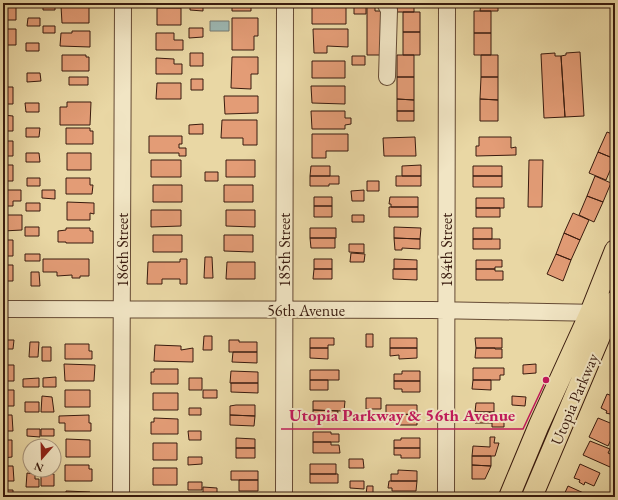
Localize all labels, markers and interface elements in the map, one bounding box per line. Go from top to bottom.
street label: 186th Street [112,213,133,287]
street label: 185th Street [274,213,295,287]
street label: 184th Street [436,213,457,287]
street label: 56th Avenue [267,300,345,321]
street label: Utopia Parkway [546,349,604,448]
callout: Utopia Parkway & 56th Avenue [281,400,523,429]
text: Utopia Parkway & 56th Avenue [289,404,515,426]
north arrow [22,438,62,478]
text: N [32,459,45,475]

